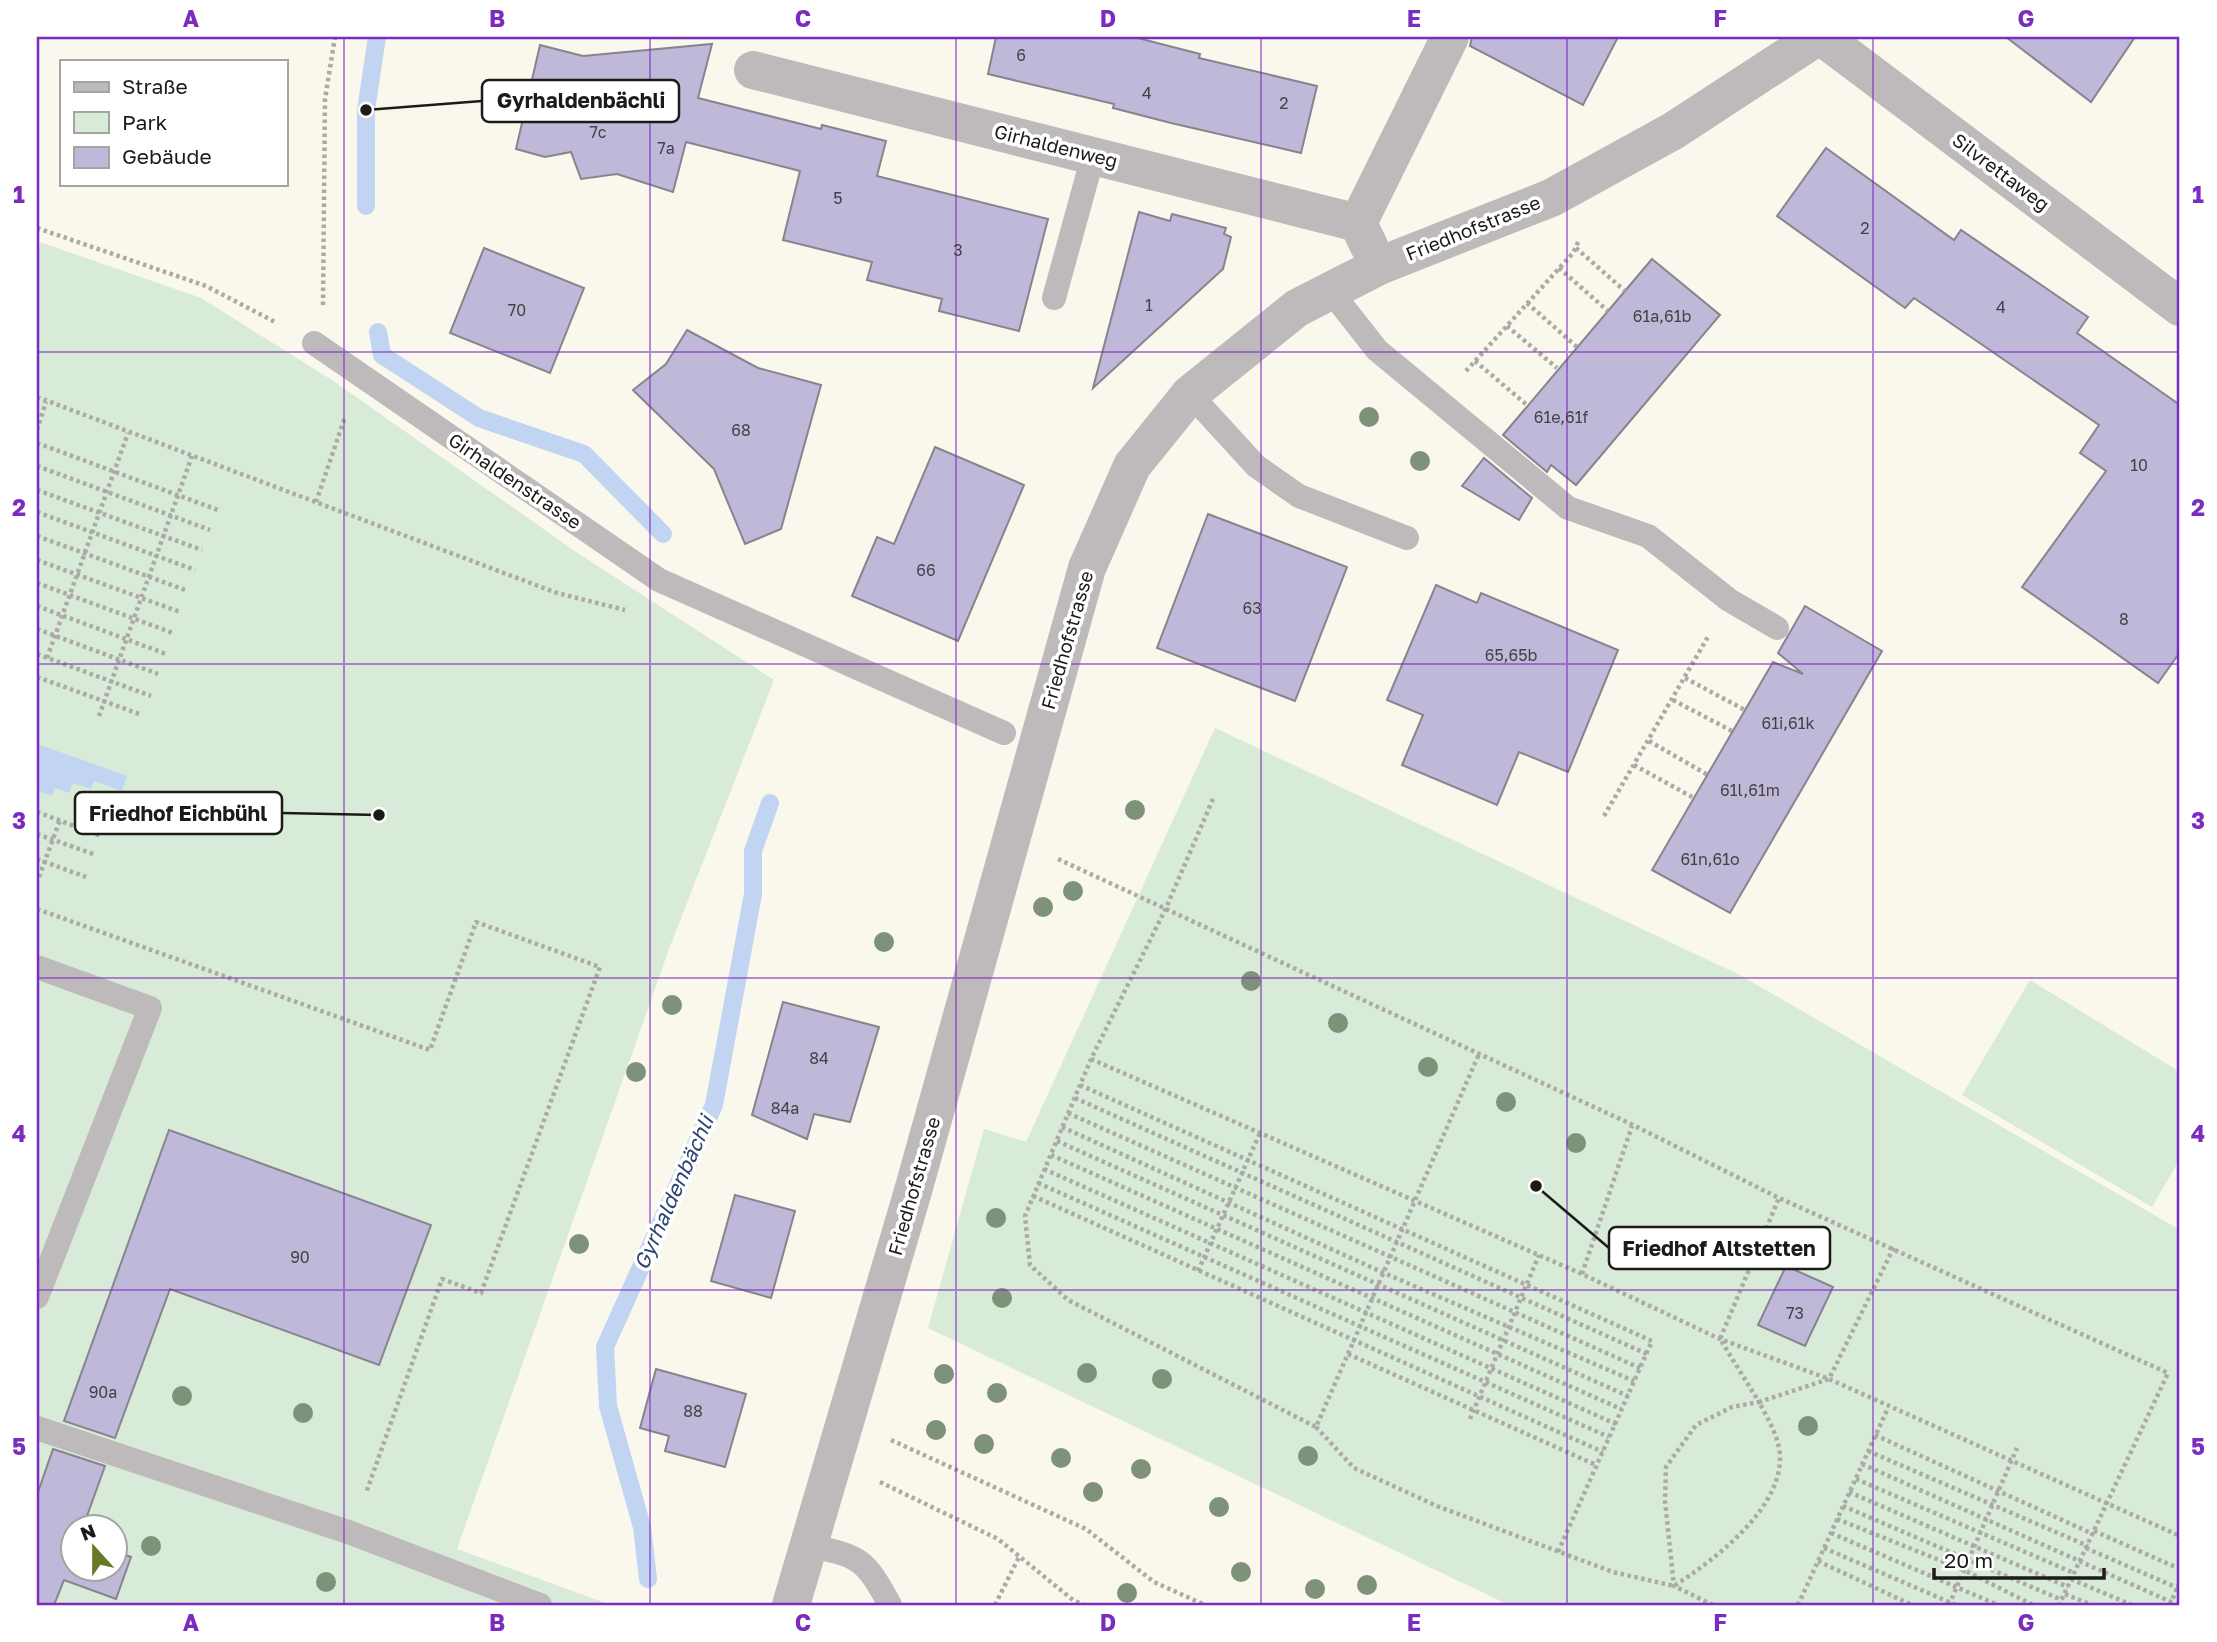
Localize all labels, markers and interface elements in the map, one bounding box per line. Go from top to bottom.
text: A [183,4,200,32]
text: B [489,4,505,32]
text: C [795,4,811,32]
text: D [1100,4,1116,32]
text: E [1407,4,1421,32]
text: F [1713,4,1727,32]
text: G [2018,4,2034,32]
house number: 6 [1016,45,1026,65]
legend [60,60,287,186]
text: Straße [122,73,188,99]
callout: Gyrhaldenbächli [482,80,679,122]
house number: 4 [1142,83,1152,103]
text: Gyrhaldenbächli [497,87,665,113]
house number: 2 [1279,93,1289,113]
text: Park [122,109,168,135]
street label: Girhaldenweg [992,119,1120,172]
house number: 7c [589,122,607,142]
street label: Silvrettaweg [1948,128,2054,215]
house number: 7a [657,138,675,158]
text: Gebäude [122,143,212,169]
text: 1 [13,180,25,208]
text: 1 [2192,180,2204,208]
house number: 5 [833,188,843,208]
street label: Friedhofstrasse [1402,190,1543,265]
house number: 2 [1860,218,1870,238]
house number: 3 [953,240,963,260]
house number: 1 [1145,295,1153,315]
house number: 4 [1996,297,2006,317]
house number: 70 [508,300,526,320]
house number: 61a,61b [1633,306,1691,326]
house number: 61e,61f [1534,407,1588,427]
house number: 68 [731,420,751,440]
street label: Girhaldenstrasse [444,428,586,534]
house number: 10 [2130,455,2148,475]
text: 2 [12,493,26,521]
text: 2 [2191,493,2205,521]
house number: 66 [916,560,936,580]
street label: Friedhofstrasse [1036,568,1097,712]
house number: 63 [1242,598,1262,618]
house number: 8 [2119,609,2129,629]
house number: 65,65b [1485,645,1537,665]
house number: 61i,61k [1761,713,1815,733]
house number: 61l,61m [1720,780,1780,800]
callout: Friedhof Eichbühl [75,792,282,834]
text: Friedhof Eichbühl [89,800,267,826]
text: 3 [12,806,26,834]
text: 3 [2191,806,2205,834]
house number: 61n,61o [1680,849,1740,869]
house number: 84 [809,1048,829,1068]
house number: 84a [771,1098,799,1118]
water label: Gyrhaldenbächli [628,1110,720,1273]
street label: Friedhofstrasse [883,1114,944,1258]
text: 4 [12,1119,26,1147]
text: 4 [2191,1119,2205,1147]
callout: Friedhof Altstetten [1609,1227,1830,1269]
text: Friedhof Altstetten [1622,1235,1816,1261]
house number: 90 [290,1247,310,1267]
house number: 73 [1786,1303,1804,1323]
house number: 90a [89,1382,117,1402]
house number: 88 [683,1401,703,1421]
text: 5 [12,1432,26,1460]
text: 5 [2191,1432,2205,1460]
north arrow [60,1512,130,1582]
text: N [77,1518,99,1545]
scale bar [1934,1537,2103,1581]
text: 20 m [1944,1547,1993,1573]
text: A [183,1608,200,1636]
text: B [489,1608,505,1636]
text: C [795,1608,811,1636]
text: D [1100,1608,1116,1636]
text: E [1407,1608,1421,1636]
text: F [1713,1608,1727,1636]
text: G [2018,1608,2034,1636]

